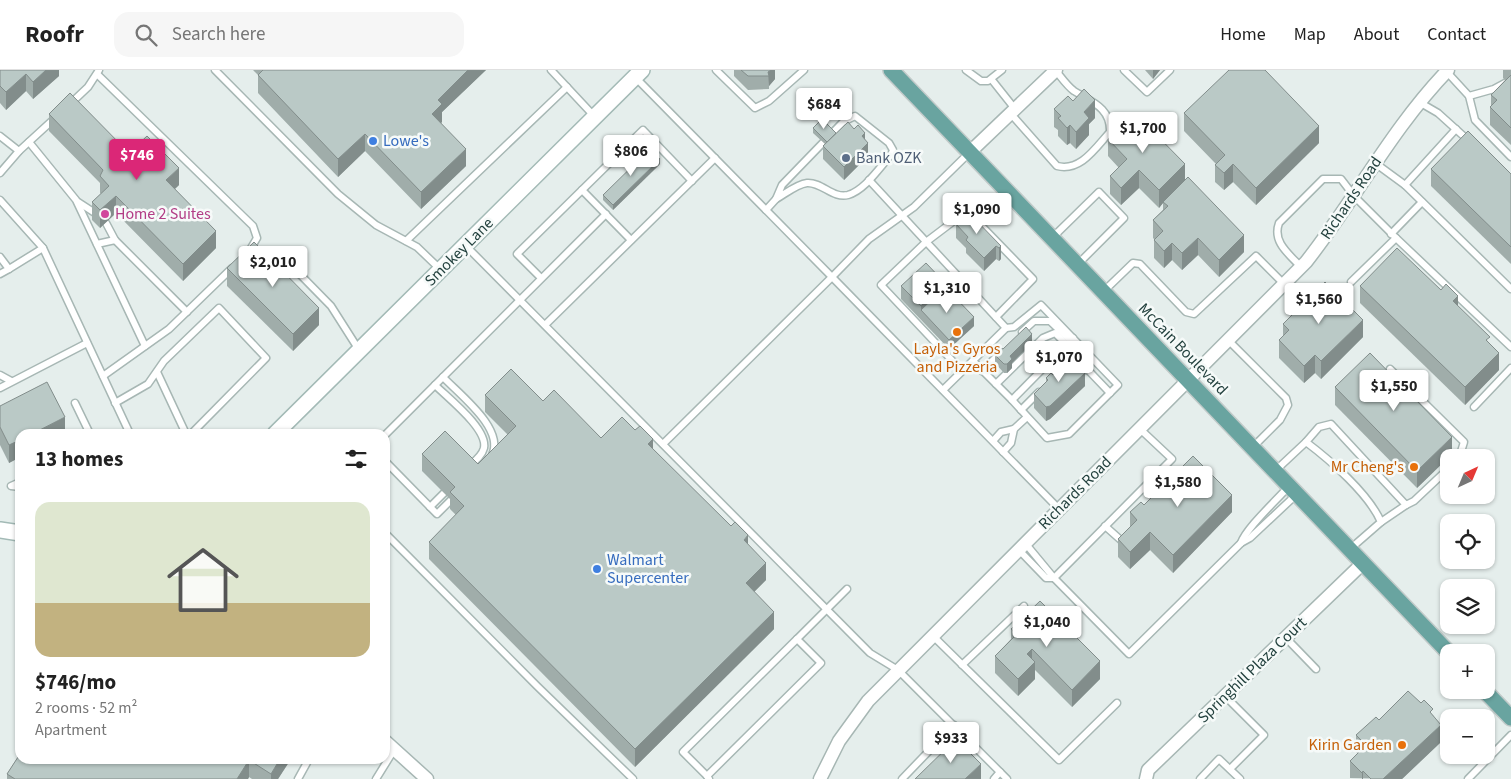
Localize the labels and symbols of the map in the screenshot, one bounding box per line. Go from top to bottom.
pin: $684 [794,88,854,130]
pin: $1,700 [1102,112,1184,154]
place label: Lowe's [383,130,429,152]
pin: $806 [601,134,661,177]
marker: Lowe's [367,135,379,147]
pin: $746 [107,138,167,181]
place label: Bank OZK [856,147,922,169]
marker: Bank OZK [840,152,852,164]
street label: Richards Road [1315,152,1387,244]
pin: $1,090 [936,192,1018,235]
place label: Home 2 Suites [115,203,211,225]
marker: Home 2 Suites [99,208,111,220]
street label: Smokey Lane [420,213,498,291]
pin: $2,010 [232,246,314,288]
pin: $1,310 [906,272,988,314]
pin: $1,560 [1278,282,1360,325]
street label: McCain Boulevard [1133,298,1233,400]
marker: Layla's Gyros and Pizzeria [951,326,963,338]
place label: Layla's Gyros and Pizzeria [913,338,1001,378]
pin: $1,070 [1018,340,1100,383]
pin: $1,550 [1353,370,1435,412]
north arrow [1440,449,1495,504]
street label: Richards Road [1033,451,1117,535]
place label: Mr Cheng's [1331,456,1404,478]
marker: Mr Cheng's [1408,461,1420,473]
pin: $1,580 [1137,466,1219,508]
place label: Walmart Supercenter [607,549,689,589]
marker: Walmart Supercenter [591,563,603,575]
pin: $1,040 [1006,606,1088,648]
street label: Springhill Plaza Court [1193,612,1312,728]
pin: $933 [921,722,981,764]
place label: Kirin Garden [1308,734,1392,756]
marker: Kirin Garden [1396,739,1408,751]

